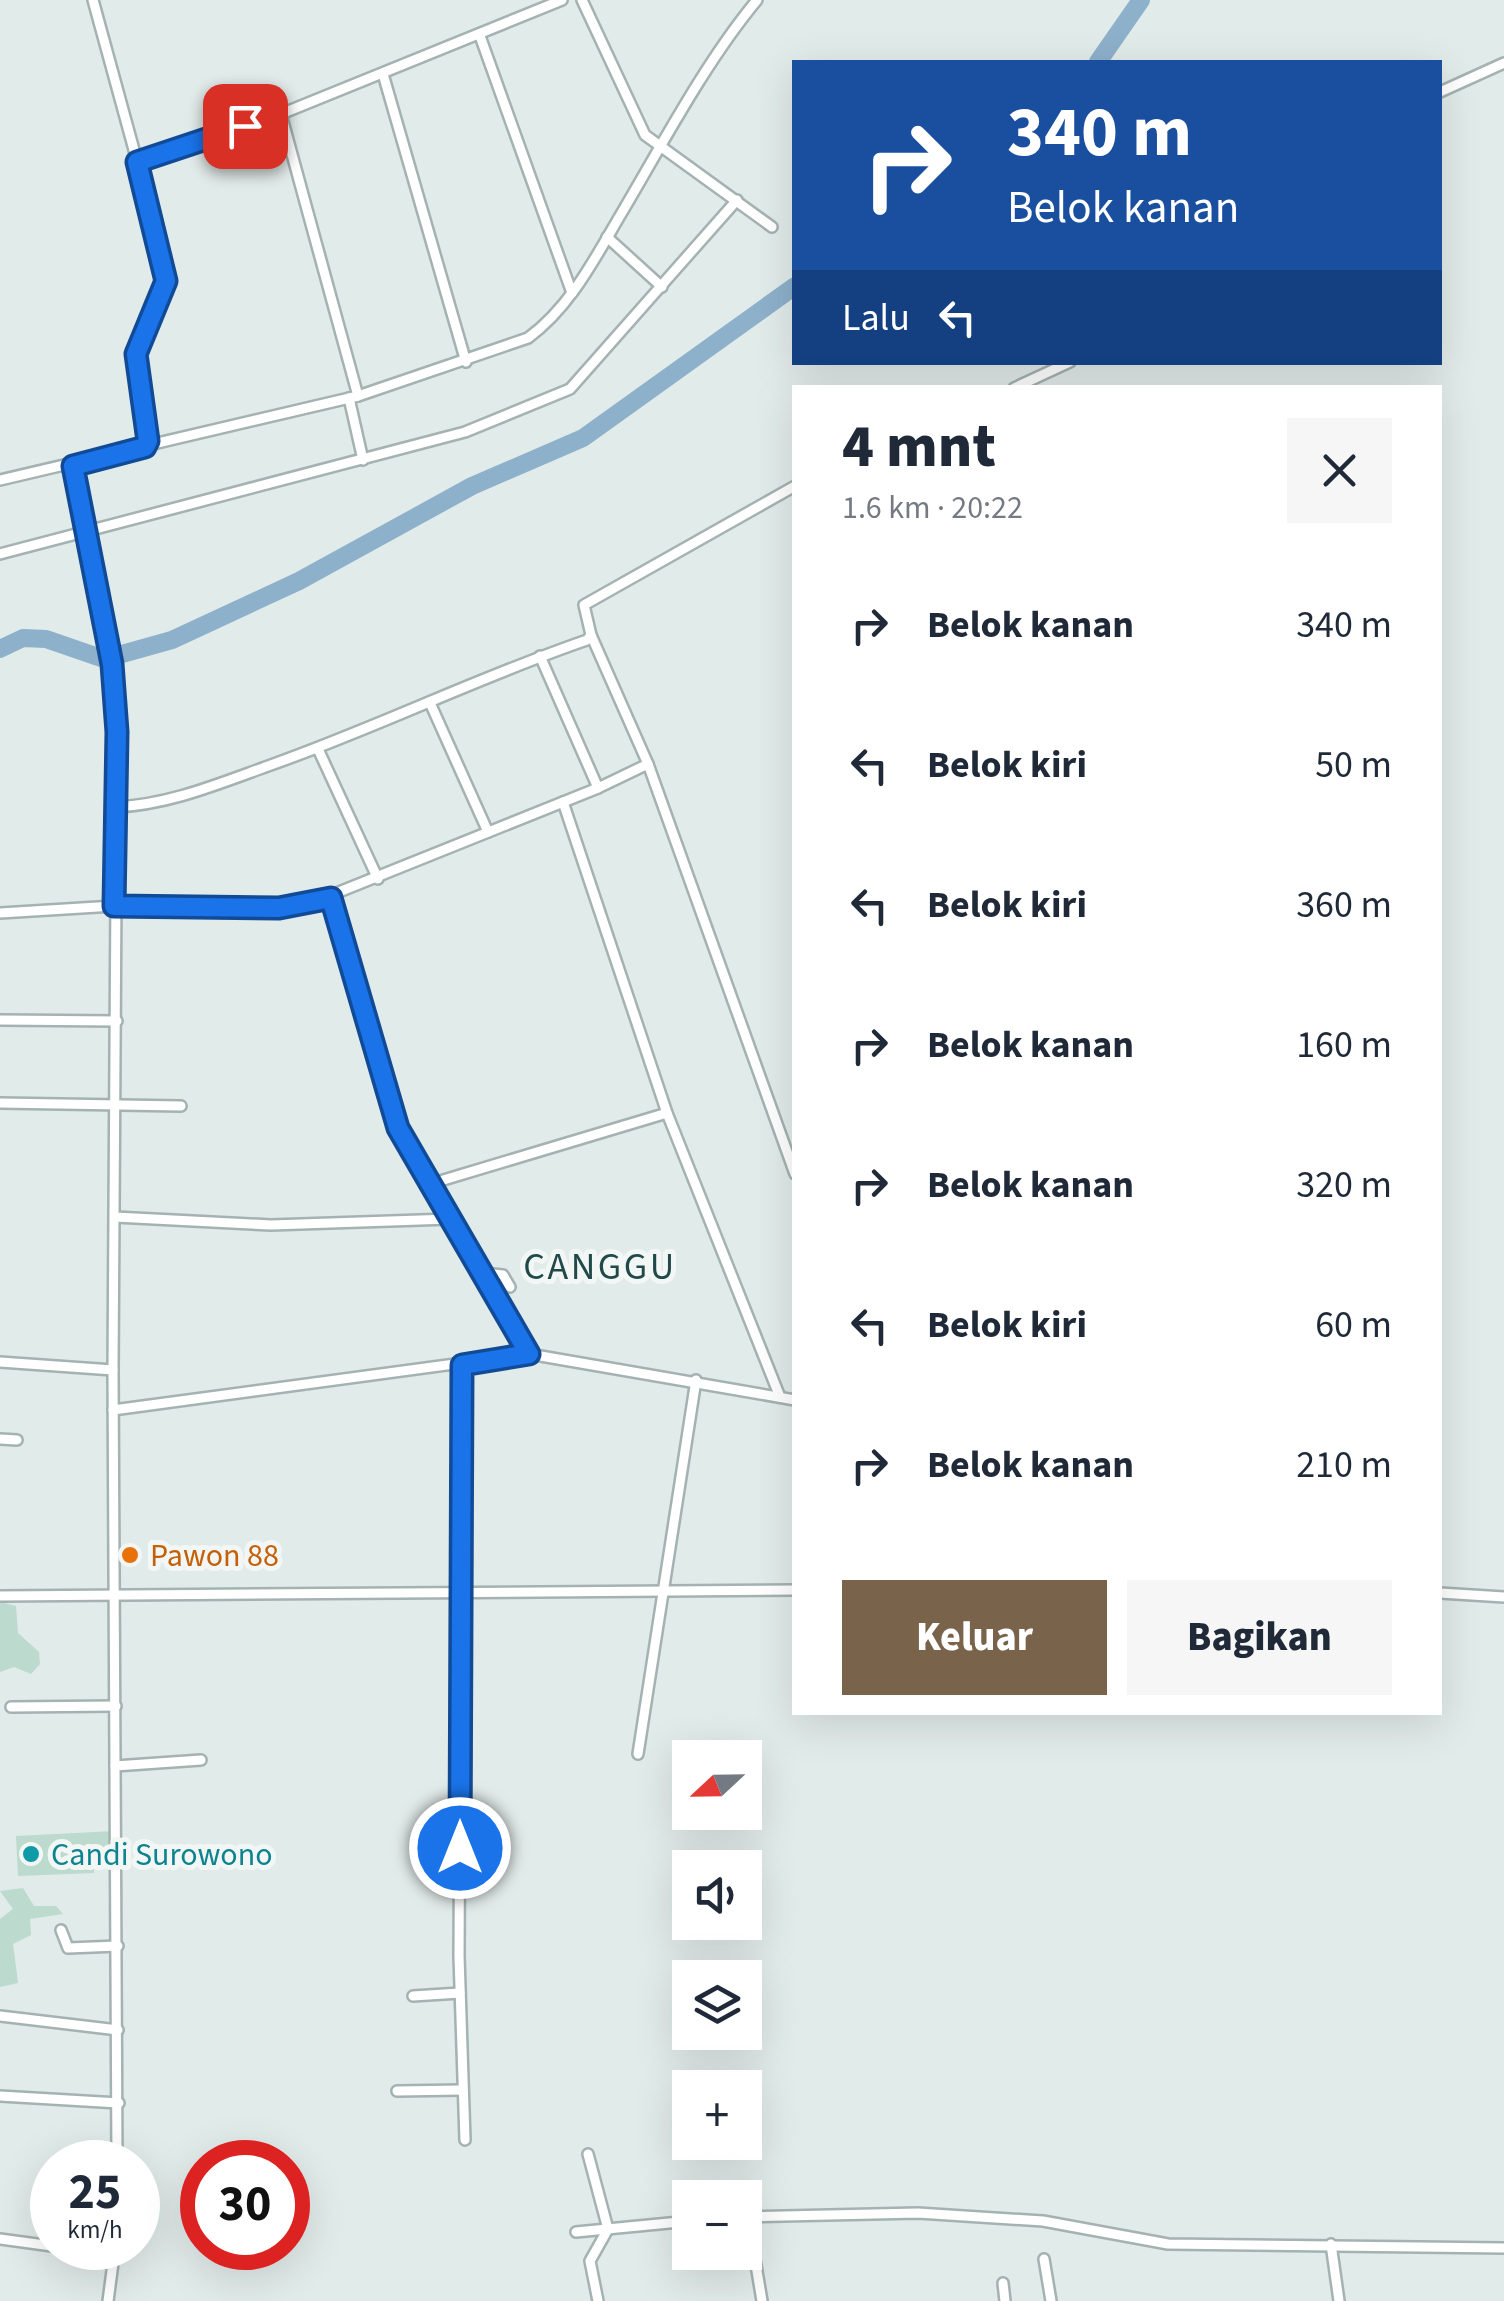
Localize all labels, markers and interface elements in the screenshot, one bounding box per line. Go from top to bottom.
text: 340 m [1007,83,1192,183]
pin [203,84,288,169]
icon: arrive [218,99,273,154]
icon: right [842,100,972,230]
text: Belok kanan [1007,176,1239,240]
icon: left [930,290,985,345]
text: Lalu [842,291,910,345]
text: 4 mnt [842,405,996,490]
button: close [1287,418,1392,523]
text: 1.6 km · 20:22 [842,485,1023,531]
icon: right [842,598,897,653]
text: Belok kanan [927,598,1134,652]
text: 340 m [1296,598,1392,652]
icon: left [842,738,897,793]
text: Belok kiri [927,738,1087,792]
text: 50 m [1315,738,1392,792]
icon: left [842,878,897,933]
text: Belok kiri [927,878,1087,932]
text: 360 m [1296,878,1392,932]
icon: right [842,1018,897,1073]
text: Belok kanan [927,1018,1134,1072]
text: 160 m [1296,1018,1392,1072]
icon: right [842,1158,897,1213]
text: Belok kanan [927,1158,1134,1212]
text: 320 m [1296,1158,1392,1212]
district label: CANGGU [523,1240,677,1294]
icon: left [842,1298,897,1353]
text: Belok kiri [927,1298,1087,1352]
text: 60 m [1315,1298,1392,1352]
icon: right [842,1438,897,1493]
text: Belok kanan [927,1438,1134,1492]
text: 210 m [1296,1438,1392,1492]
place label: Pawon 88 [150,1533,279,1579]
marker: Pawon 88 [119,1544,141,1566]
button: Keluar [842,1580,1107,1695]
button: Bagikan [1127,1580,1392,1695]
north arrow [672,1740,762,1830]
map controls [672,1740,762,2270]
position arrow [408,1796,512,1900]
place label: Candi Surowono [51,1832,273,1878]
marker: Candi Surowono [20,1843,42,1865]
button: sound [672,1850,762,1940]
button: layers [672,1960,762,2050]
button: + [672,2070,762,2160]
speed limit sign: 30 [180,2140,310,2270]
text: 25 [69,2157,121,2228]
button: − [672,2180,762,2270]
text: km/h [67,2212,123,2248]

